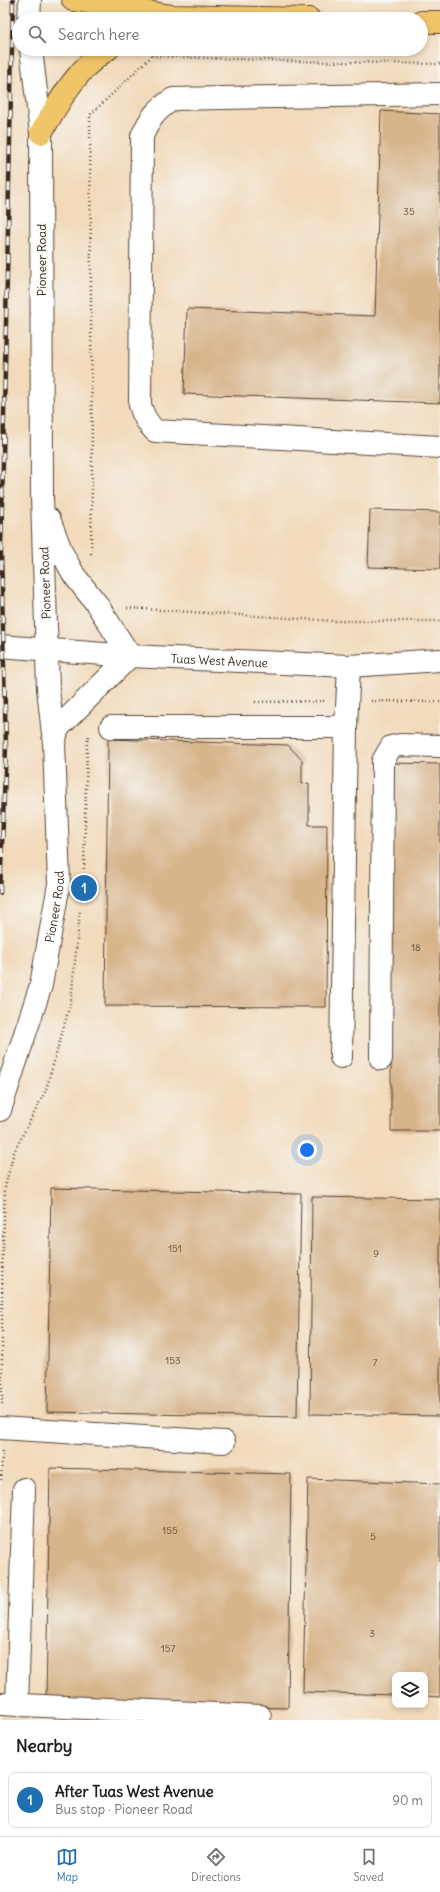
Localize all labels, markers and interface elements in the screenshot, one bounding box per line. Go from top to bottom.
search box [12,12,428,56]
icon: search [26,23,48,45]
text: Search here [58,25,139,44]
house number: 35 [403,205,415,218]
street label: Pioneer Road [34,224,49,296]
street label: Pioneer Road [36,547,54,619]
street label: Tuas West Avenue [171,650,268,670]
street label: Pioneer Road [41,871,67,944]
pin: 1 [71,873,97,903]
house number: 18 [411,941,421,954]
your location [297,1140,317,1160]
house number: 151 [168,1242,182,1255]
house number: 9 [373,1247,379,1260]
house number: 153 [165,1354,181,1367]
house number: 7 [373,1356,378,1369]
house number: 155 [162,1524,178,1537]
house number: 5 [370,1530,376,1543]
house number: 3 [369,1627,375,1640]
house number: 157 [161,1642,175,1655]
map controls [392,1672,428,1708]
button: layers [392,1672,428,1708]
text: Nearby [16,1735,72,1757]
text: After Tuas West Avenue [55,1782,213,1801]
text: 1 [27,1792,33,1809]
text: 90 m [392,1792,423,1809]
text: Bus stop · Pioneer Road [55,1801,193,1818]
tab: Map [56,1846,78,1884]
tab: Directions [191,1846,241,1884]
tab: Saved [353,1846,384,1884]

